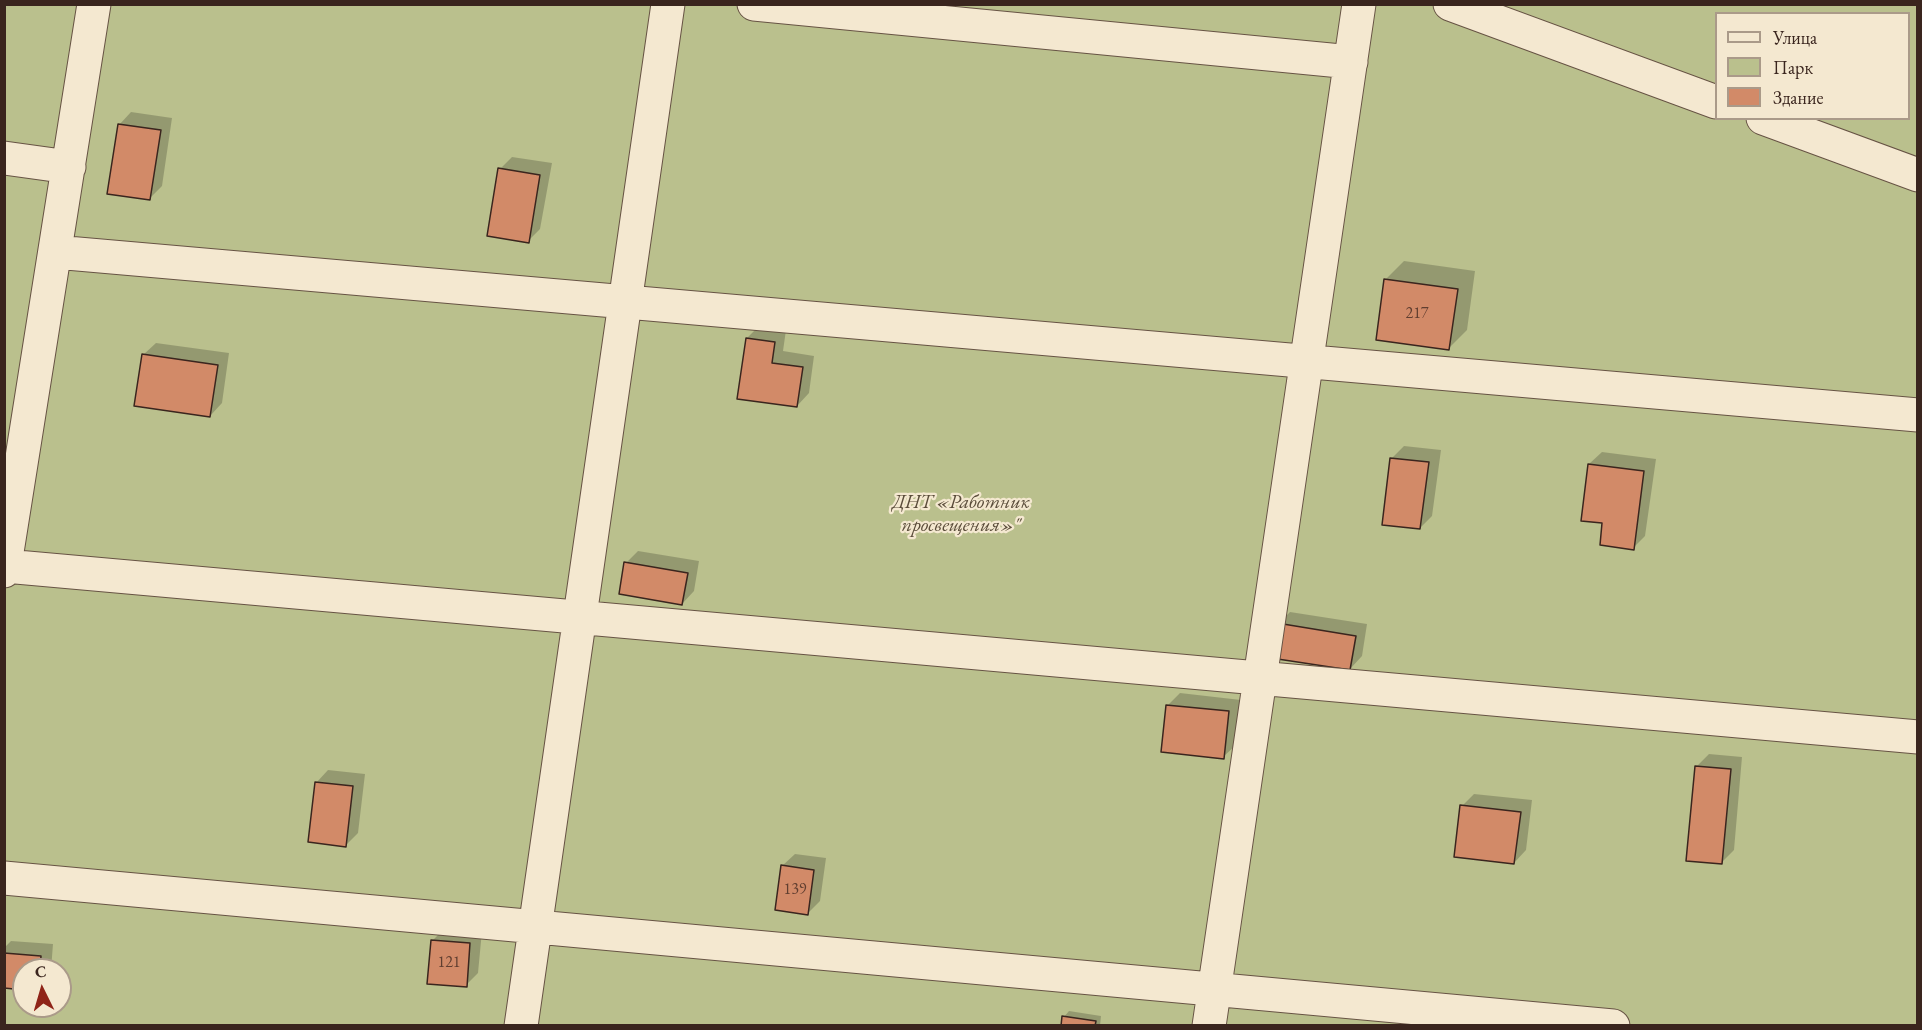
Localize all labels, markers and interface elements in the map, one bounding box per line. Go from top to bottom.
legend [1715,12,1910,120]
text: Улица [1773,26,1817,49]
text: Парк [1773,56,1813,79]
text: Здание [1773,86,1823,109]
house number: 217 [1405,304,1429,324]
park label: ДНТ «Работник просвещения»" [892,491,1030,538]
house number: 139 [783,880,807,900]
house number: 121 [437,953,461,973]
north arrow [12,958,72,1018]
text: С [34,961,47,983]

